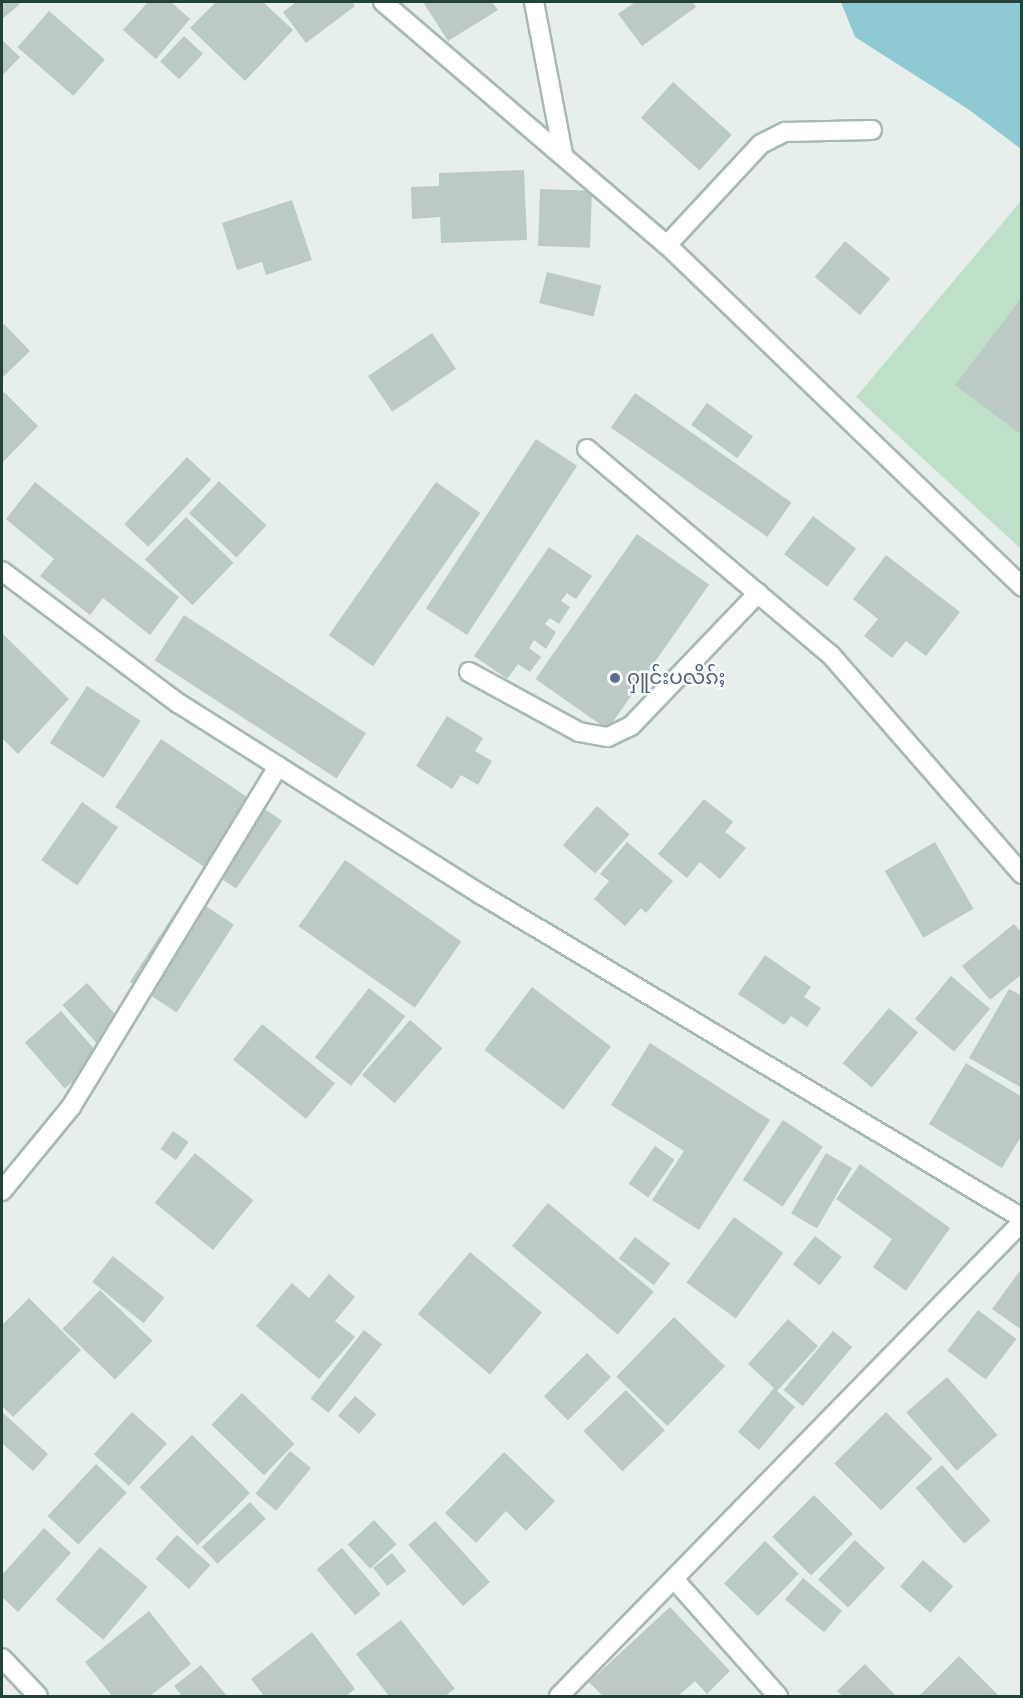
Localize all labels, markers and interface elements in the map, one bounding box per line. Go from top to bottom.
place label: ႁူင်းပလိၵ်ႈ [627,666,725,690]
marker: ႁူင်းပလိၵ်ႈ [608,671,622,685]

